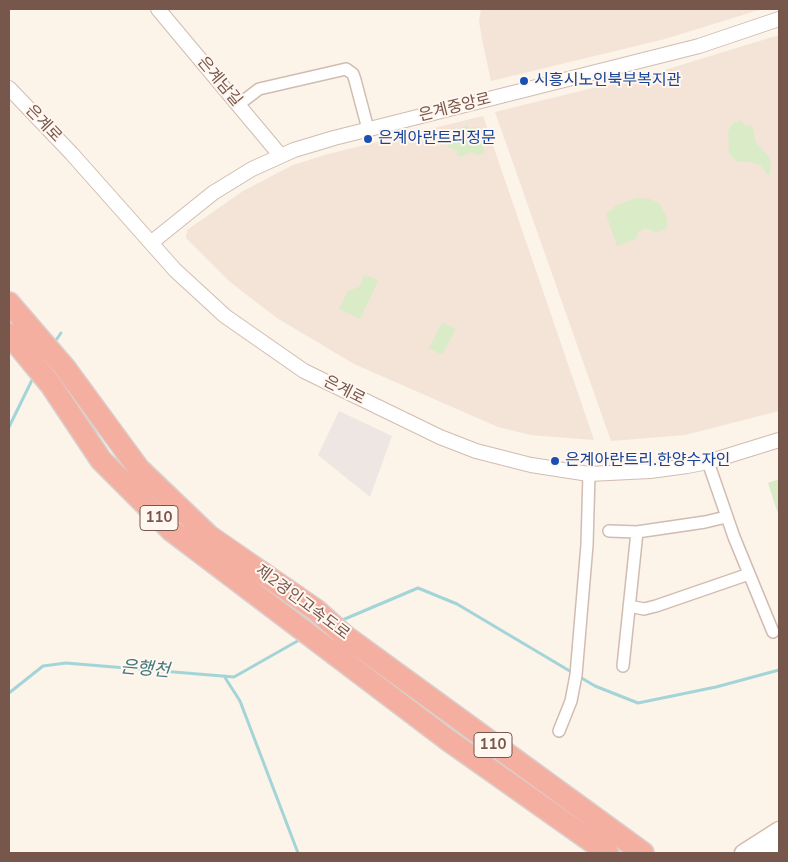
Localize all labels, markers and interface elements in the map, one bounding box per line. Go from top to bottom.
street label: 은계남길 [193,53,245,111]
place label: 시흥시노인북부복지관 [534,71,681,91]
marker: 시흥시노인북부복지관 [518,75,530,87]
street label: 은계중앙로 [417,90,493,126]
street label: 은계로 [21,101,65,147]
place label: 은계아란트리정문 [378,129,496,149]
marker: 은계아란트리정문 [362,133,374,145]
street label: 은계로 [320,372,368,410]
place label: 은계아란트리.한양수자인 [565,451,731,471]
marker: 은계아란트리.한양수자인 [549,455,561,467]
road number: 110 [140,506,178,530]
street label: 제2경인고속도로 [251,561,353,645]
water label: 은행천 [119,657,171,683]
road number: 110 [474,732,512,758]

